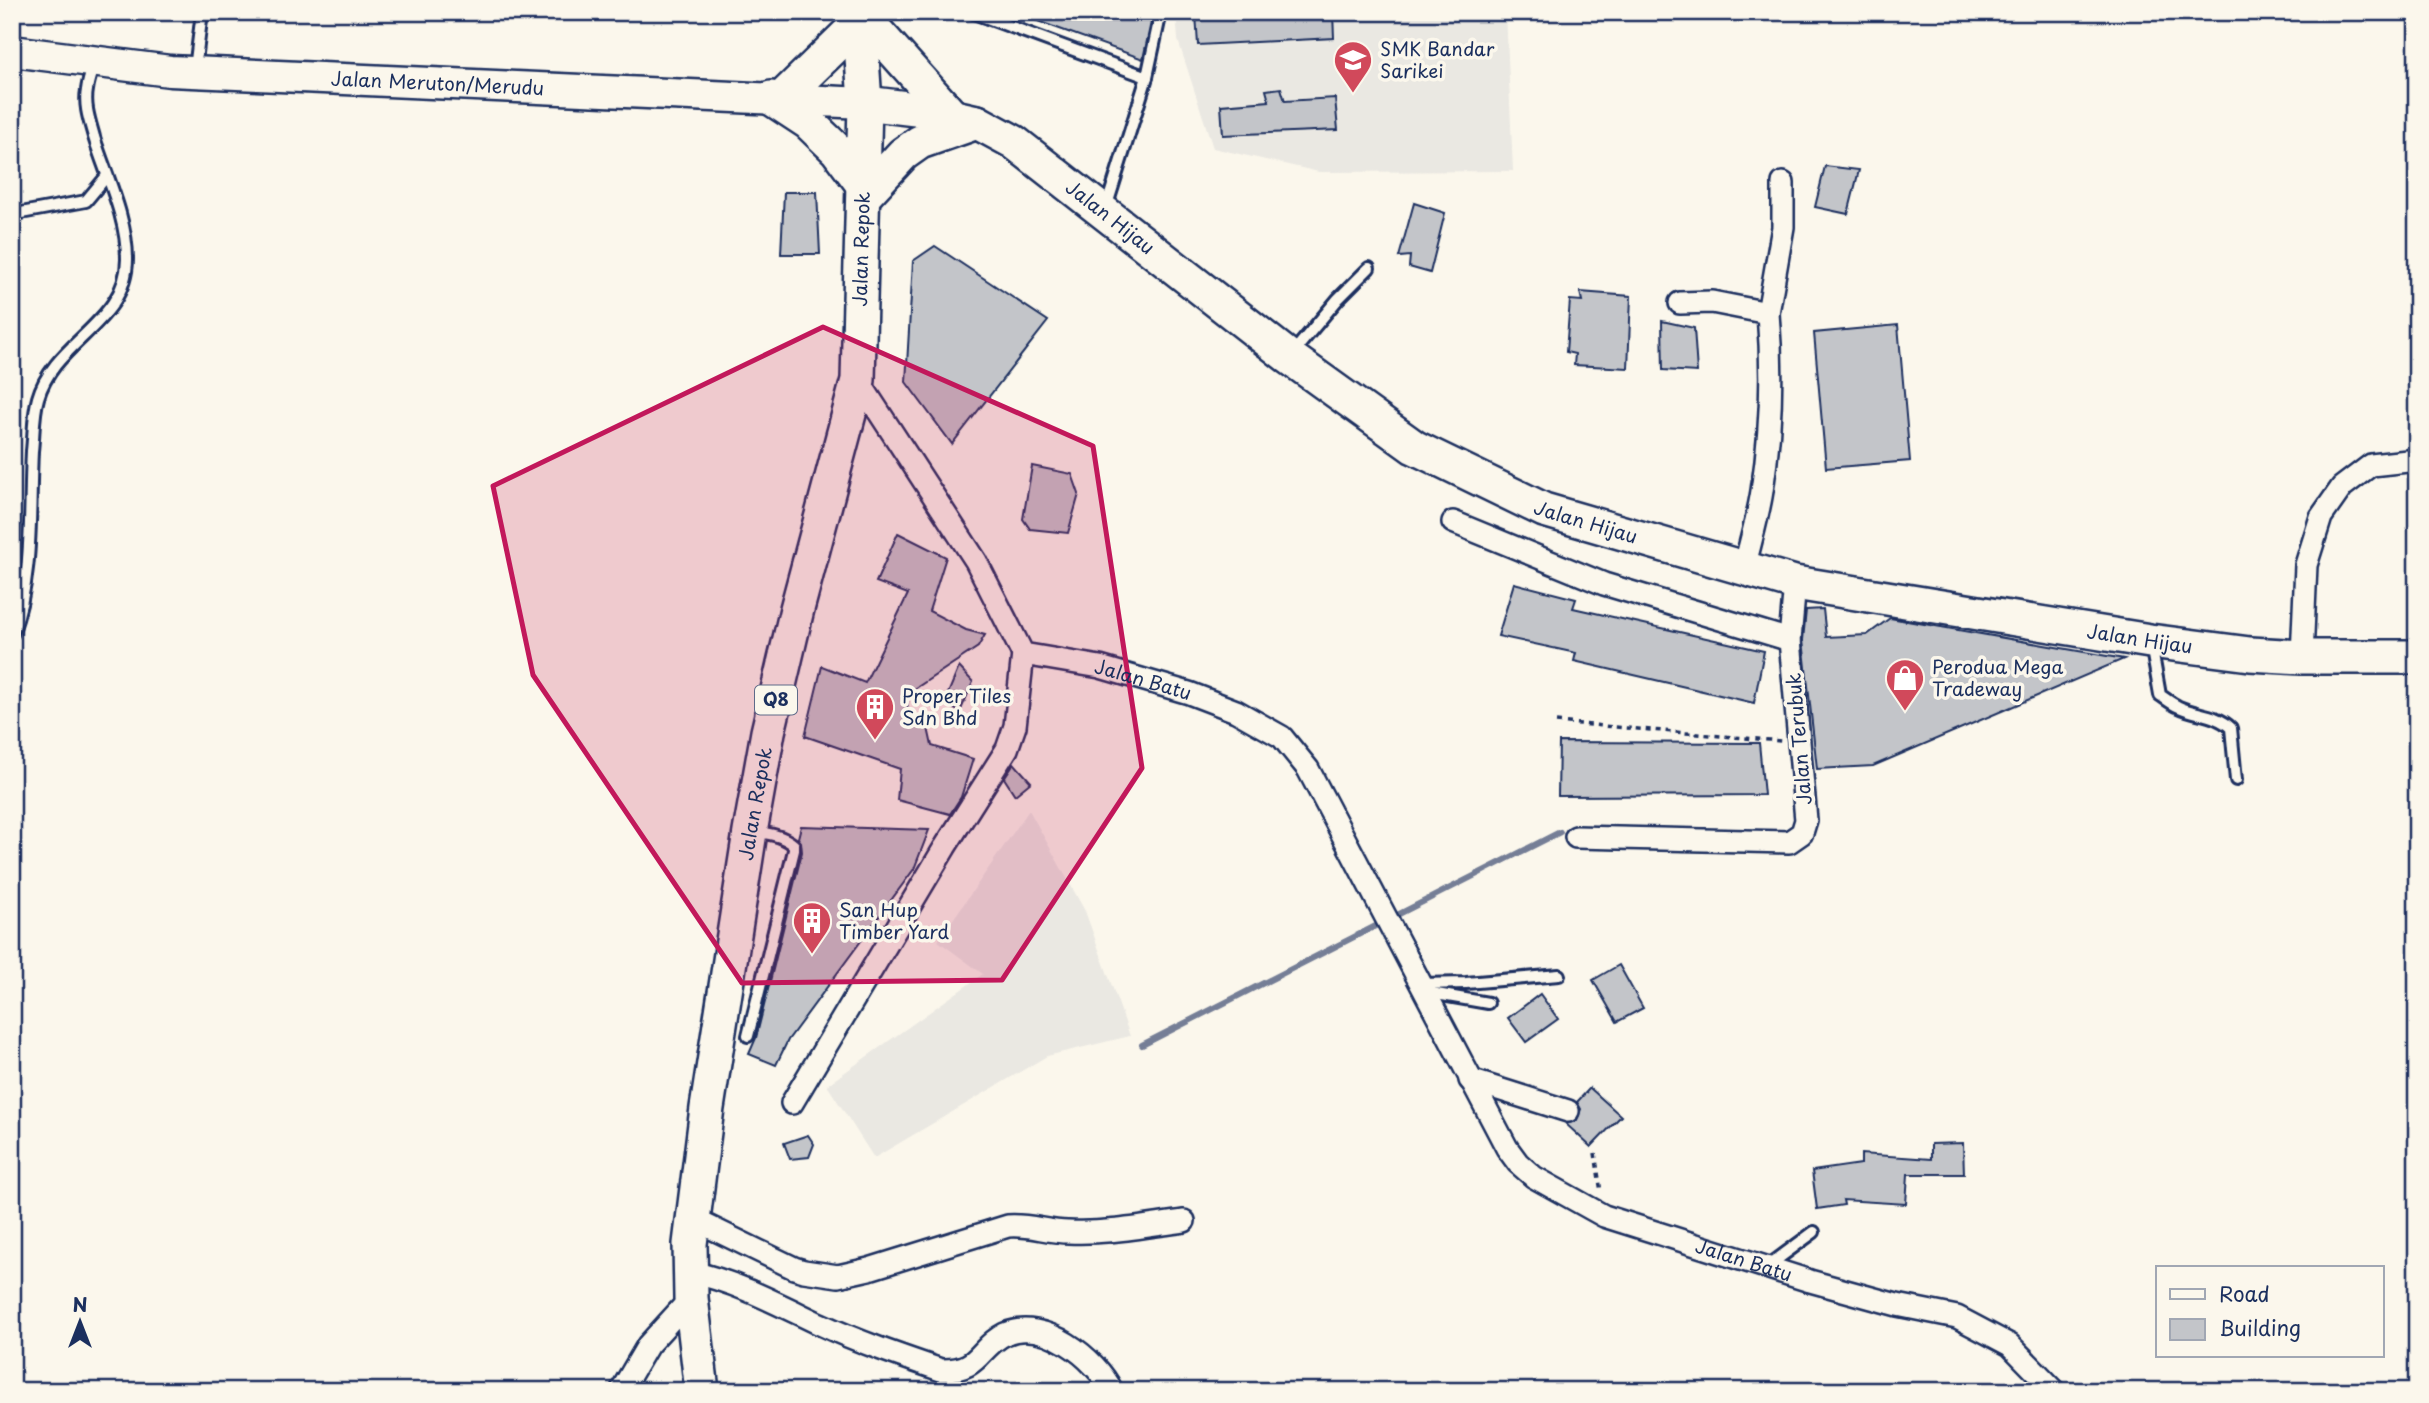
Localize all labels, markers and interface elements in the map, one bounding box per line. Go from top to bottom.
place label: SMK Bandar Sarikei [1380,34,1495,84]
school or university icon: SMK Bandar Sarikei [1332,39,1374,94]
street label: Jalan Meruton/Merudu [330,63,545,101]
street label: Jalan Hijau [1060,173,1161,260]
street label: Jalan Repok [845,191,876,307]
street label: Jalan Hijau [1530,492,1641,550]
street label: Jalan Hijau [2085,616,2194,659]
street label: Jalan Batu [1093,651,1195,706]
place label: Perodua Mega Tradeway [1932,652,2063,702]
shop icon: Perodua Mega Tradeway [1884,657,1926,712]
street label: Jalan Terubuk [1778,671,1818,806]
place label: Proper Tiles Sdn Bhd [902,681,1011,731]
road number: Q8 [755,686,797,714]
building icon: Proper Tiles Sdn Bhd [854,686,896,741]
street label: Jalan Repok [731,744,778,862]
place label: San Hup Timber Yard [839,895,950,945]
building icon: San Hup Timber Yard [791,900,833,955]
street label: Jalan Batu [1692,1231,1796,1288]
legend [2156,1266,2384,1358]
text: Road [2219,1277,2270,1309]
north arrow [46,1288,116,1358]
text: N [72,1290,88,1318]
text: Building [2219,1311,2301,1343]

